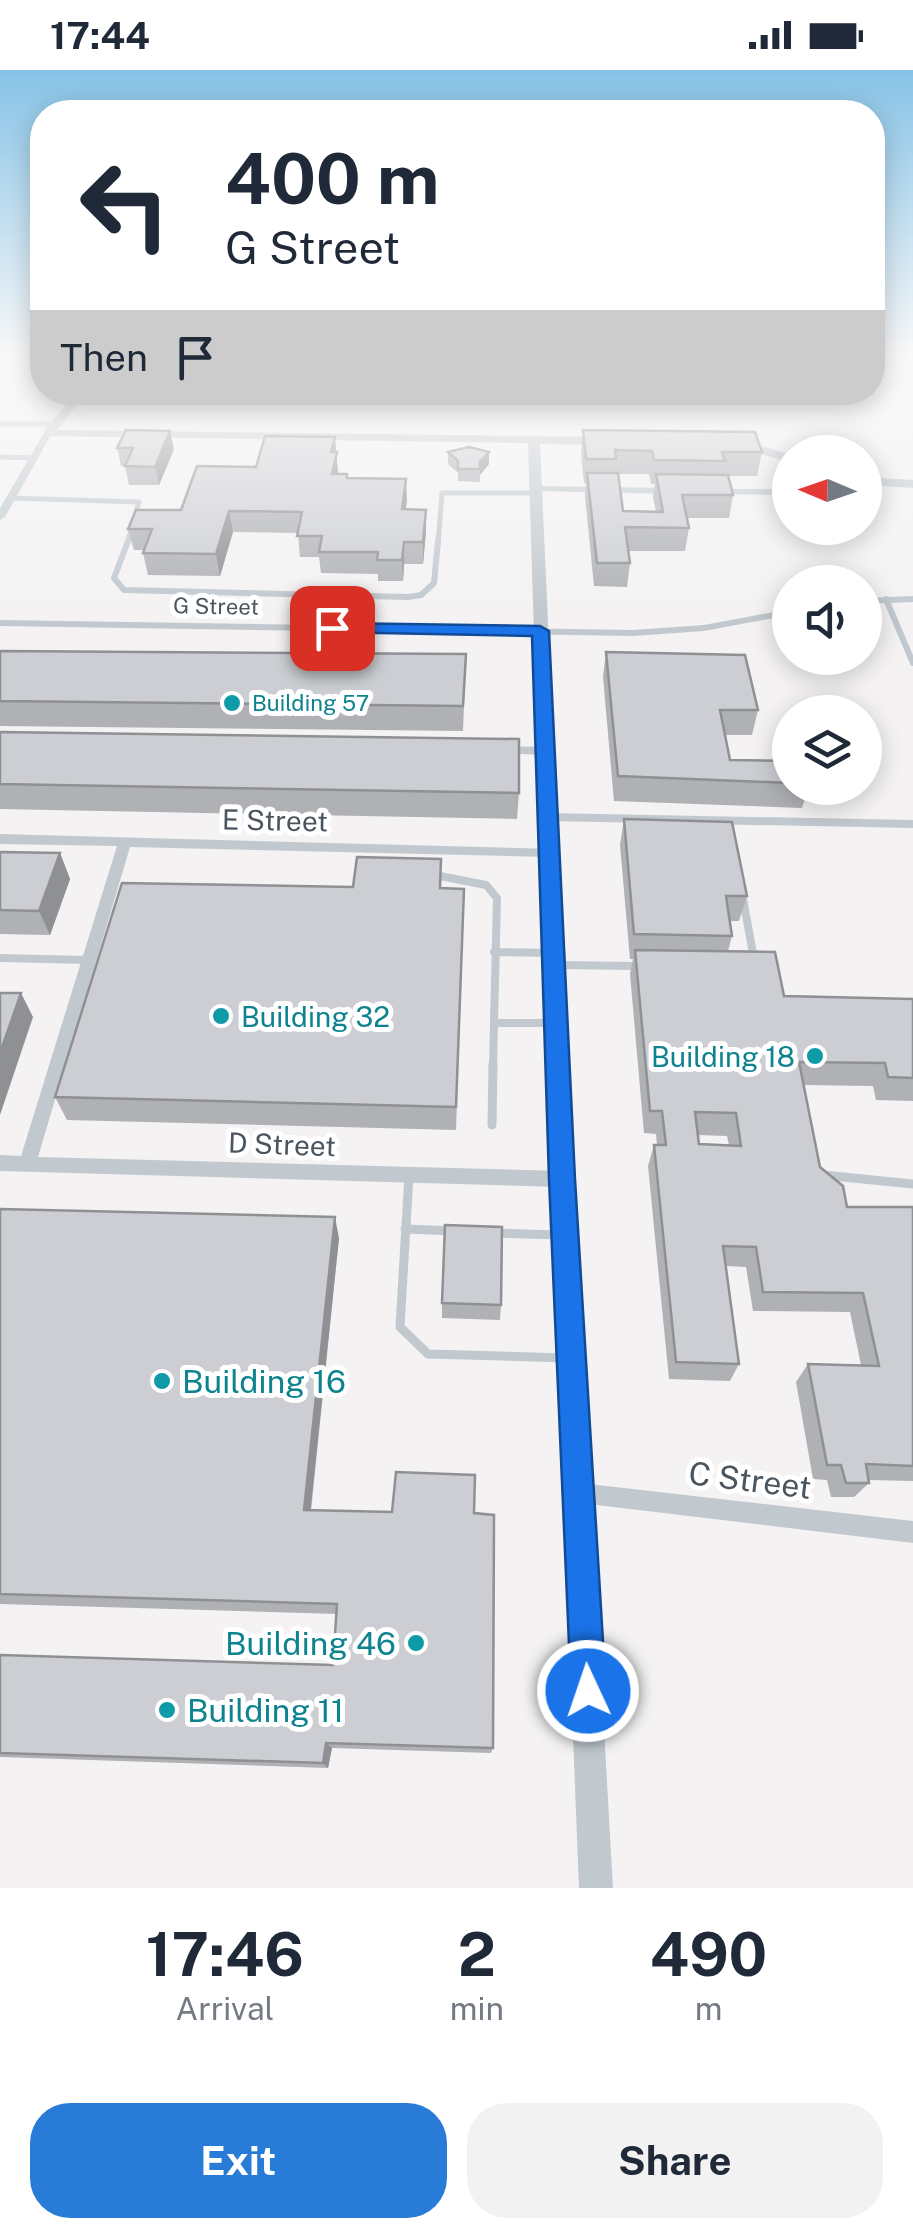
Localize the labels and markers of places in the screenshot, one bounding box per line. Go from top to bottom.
pin [290,586,375,671]
place label: Building 57 [252,690,369,716]
marker: Building 57 [221,692,243,714]
place label: Building 32 [241,1000,390,1033]
marker: Building 32 [210,1005,232,1027]
place label: Building 18 [651,1040,795,1073]
marker: Building 18 [804,1045,826,1067]
place label: Building 16 [182,1363,346,1400]
marker: Building 16 [151,1370,173,1392]
place label: Building 46 [225,1625,396,1662]
marker: Building 46 [405,1632,427,1654]
place label: Building 11 [187,1692,344,1729]
marker: Building 11 [156,1699,178,1721]

